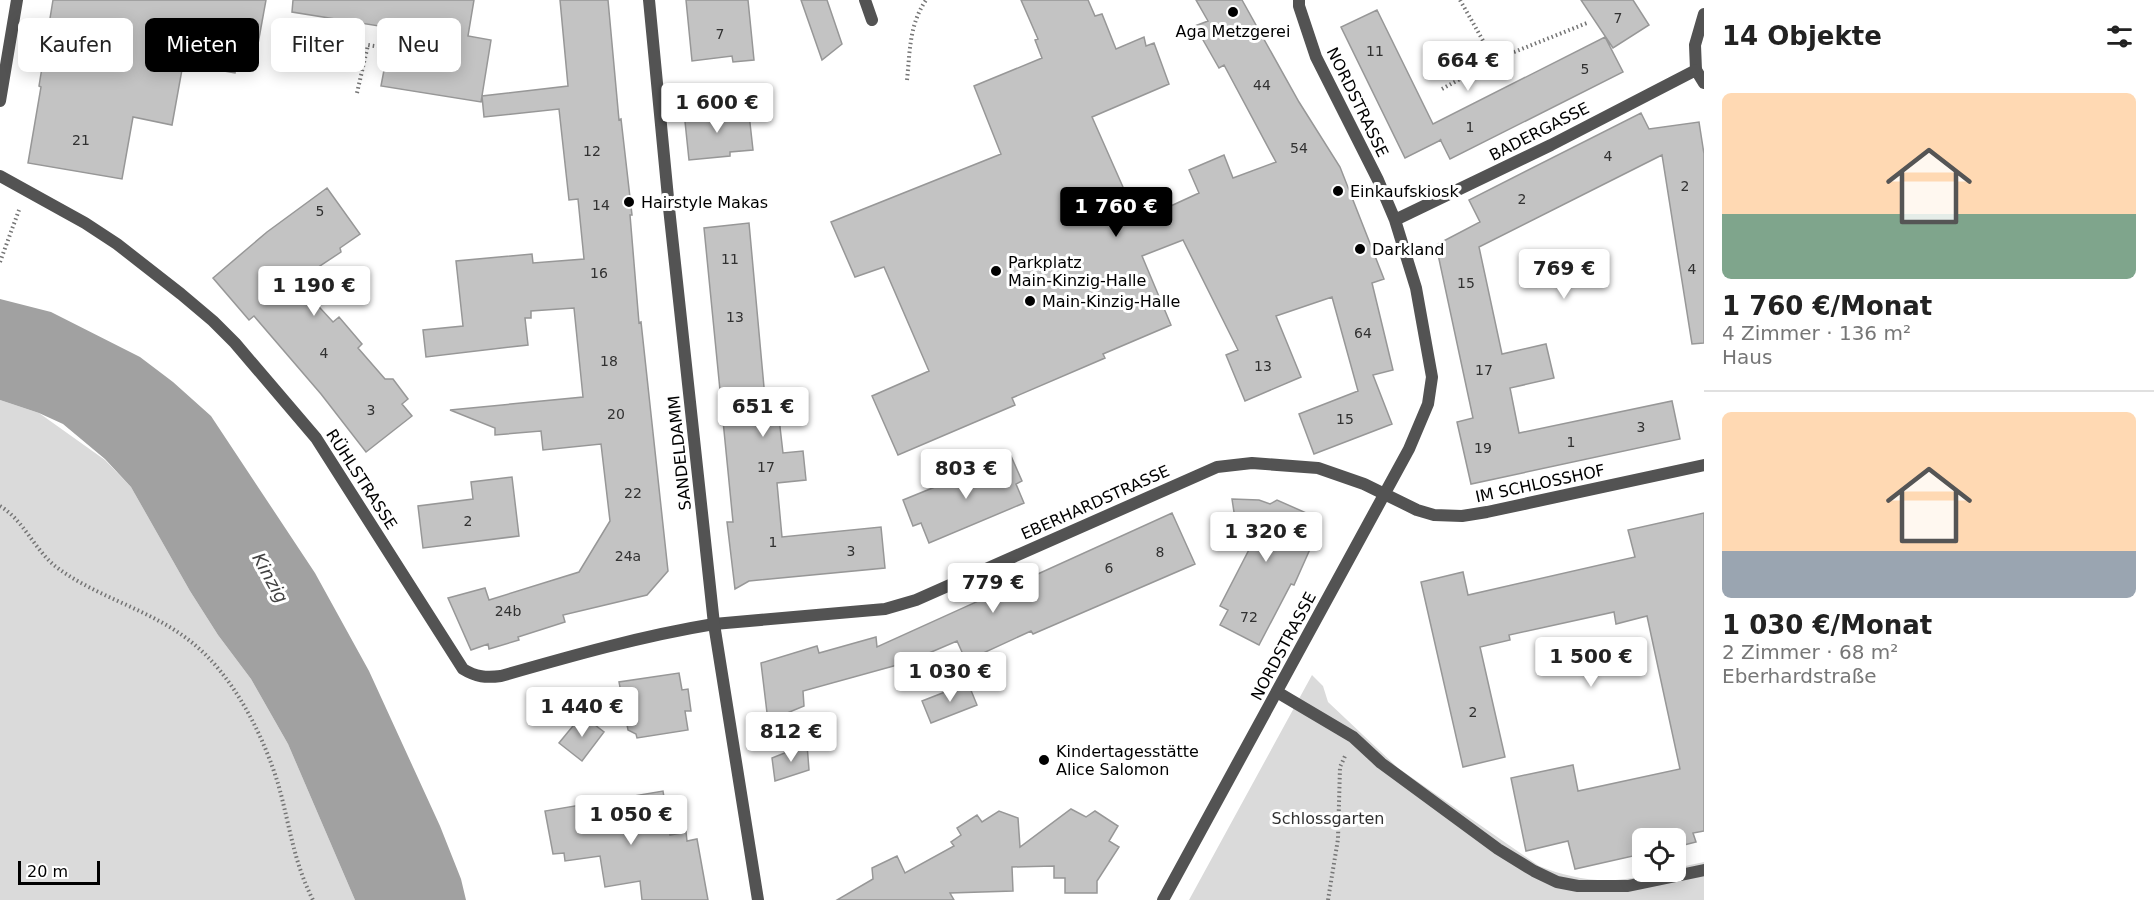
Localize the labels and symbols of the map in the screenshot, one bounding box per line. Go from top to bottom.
marker: Aga Metzgerei [1226,5,1240,19]
house number: 7 [1614,10,1622,26]
place label: Aga Metzgerei [1176,22,1290,41]
house number: 7 [716,26,724,42]
pin: 664 € [1426,41,1510,92]
house number: 11 [1366,43,1384,59]
street label: NORDSTRASSE [1323,44,1392,160]
house number: 5 [1581,61,1589,77]
house number: 44 [1253,77,1271,93]
pin: 1 600 € [662,83,772,134]
street label: BADERGASSE [1486,98,1592,165]
house number: 1 [1466,119,1474,135]
house number: 21 [72,132,90,148]
house number: 54 [1290,140,1308,156]
house number: 12 [583,143,601,159]
house number: 4 [1604,148,1613,164]
house number: 2 [1681,178,1689,194]
place label: Einkaufskiosk [1350,182,1459,201]
marker: Einkaufskiosk [1331,184,1345,198]
pin: 1 760 € [1061,187,1171,238]
house number: 2 [1518,191,1526,207]
place label: Hairstyle Makas [641,193,768,212]
marker: Hairstyle Makas [622,195,636,209]
house number: 14 [592,197,610,213]
house number: 5 [316,203,324,219]
place label: Darkland [1372,240,1445,259]
marker: Darkland [1353,242,1367,256]
pin: 769 € [1522,249,1606,300]
house number: 11 [721,251,739,267]
place label: Parkplatz Main-Kinzig-Halle [1008,253,1146,290]
house number: 4 [1688,261,1697,277]
marker: Parkplatz Main-Kinzig-Halle [989,264,1003,278]
house number: 16 [590,265,608,281]
pin: 1 190 € [259,266,369,317]
house number: 15 [1457,275,1475,291]
place label: Main-Kinzig-Halle [1042,292,1180,311]
marker: Main-Kinzig-Halle [1023,294,1037,308]
house number: 13 [726,309,744,325]
house number: 64 [1354,325,1372,341]
house number: 4 [320,345,329,361]
house number: 18 [600,353,618,369]
house number: 13 [1254,358,1272,374]
house number: 17 [1475,362,1493,378]
pin: 651 € [721,387,805,438]
street label: SANDELDAMM [664,395,695,511]
house number: 3 [367,402,375,418]
house number: 20 [607,406,625,422]
house number: 15 [1336,411,1354,427]
house number: 3 [1637,419,1645,435]
street label: RÜHLSTRASSE [322,426,401,533]
house number: 1 [1567,434,1575,450]
house number: 19 [1474,440,1492,456]
pin: 803 € [924,449,1008,500]
house number: 17 [757,459,775,475]
street label: IM SCHLOSSHOF [1474,460,1607,507]
street label: EBERHARDSTRASSE [1018,461,1172,544]
house number: 22 [624,485,642,501]
pin: 1 320 € [1211,512,1321,563]
house number: 2 [464,513,472,529]
house number: 1 [769,534,777,550]
house number: 3 [847,543,855,559]
house number: 8 [1156,544,1164,560]
house number: 24a [615,548,641,564]
water label: Kinzig [248,549,293,607]
house number: 6 [1105,560,1114,576]
pin: 779 € [951,563,1035,614]
street label: NORDSTRASSE [1247,589,1320,704]
house number: 24b [495,603,521,619]
house number: 72 [1240,609,1258,625]
pin: 1 500 € [1536,637,1646,688]
pin: 1 030 € [895,652,1005,703]
pin: 1 440 € [527,687,637,738]
house number: 2 [1469,704,1477,720]
pin: 812 € [749,712,833,763]
place label: Kindertagesstätte Alice Salomon [1056,742,1199,779]
marker: Kindertagesstätte Alice Salomon [1037,753,1051,767]
pin: 1 050 € [576,795,686,846]
park label: Schlossgarten [1272,809,1384,828]
scale bar [18,858,100,886]

